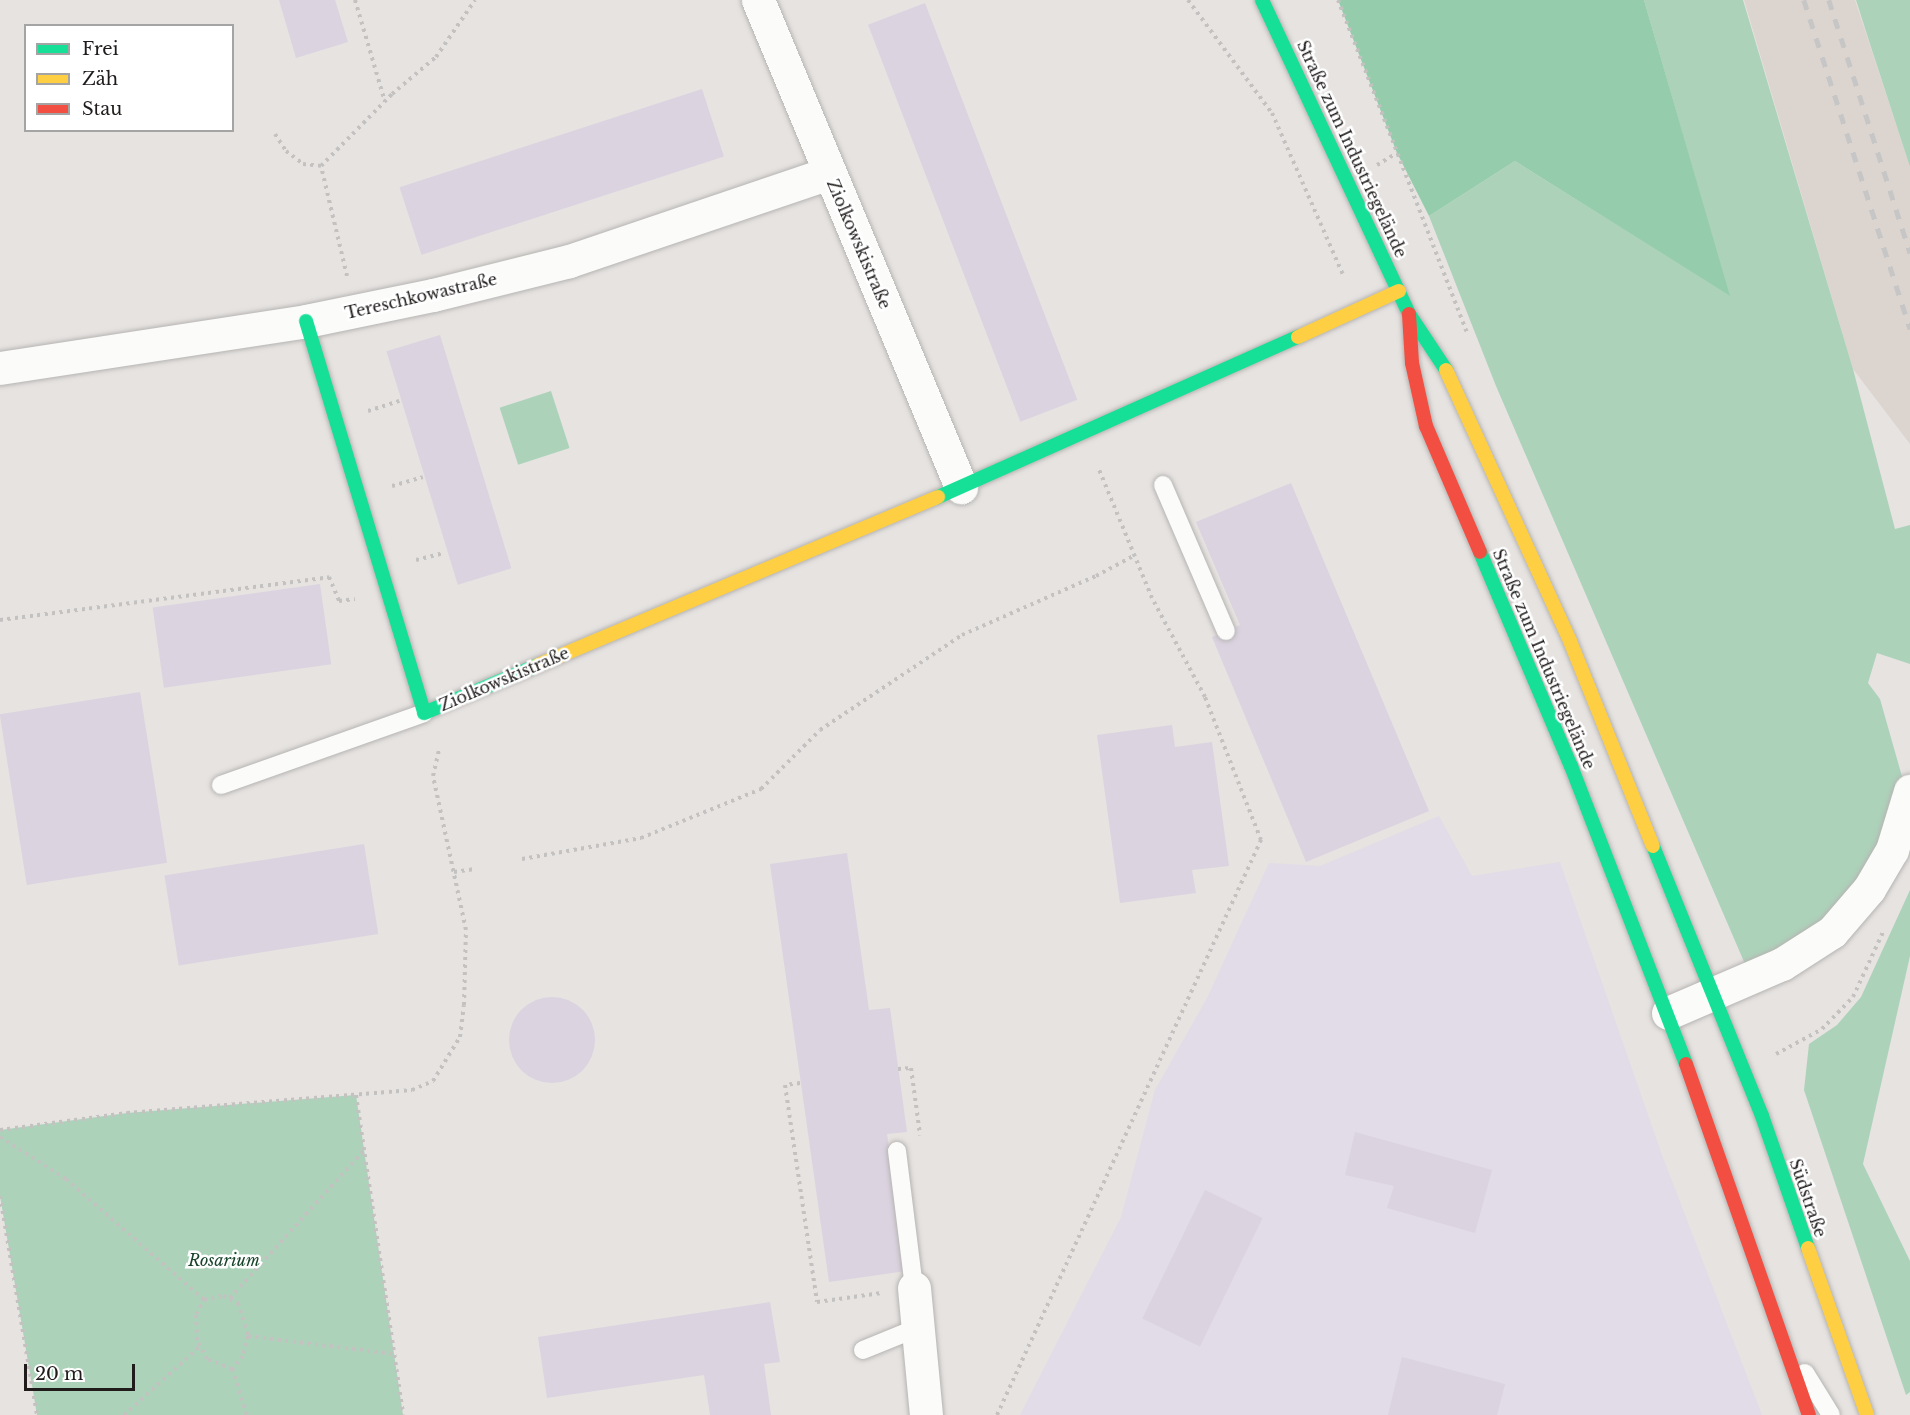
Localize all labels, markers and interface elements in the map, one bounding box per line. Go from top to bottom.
legend [24,24,234,132]
street label: Straße zum Industriegelände [1293,37,1411,261]
text: Frei [82,38,119,60]
text: Zäh [82,68,118,90]
text: Stau [82,98,122,120]
street label: Ziolkowskistraße [823,176,895,312]
street label: Tereschkowastraße [343,269,499,323]
street label: Straße zum Industriegelände [1489,546,1599,772]
street label: Ziolkowskistraße [436,643,572,715]
street label: Südstraße [1786,1156,1830,1240]
park label: Rosarium [188,1250,260,1270]
scale bar [27,1352,138,1390]
text: 20 m [35,1363,83,1385]

